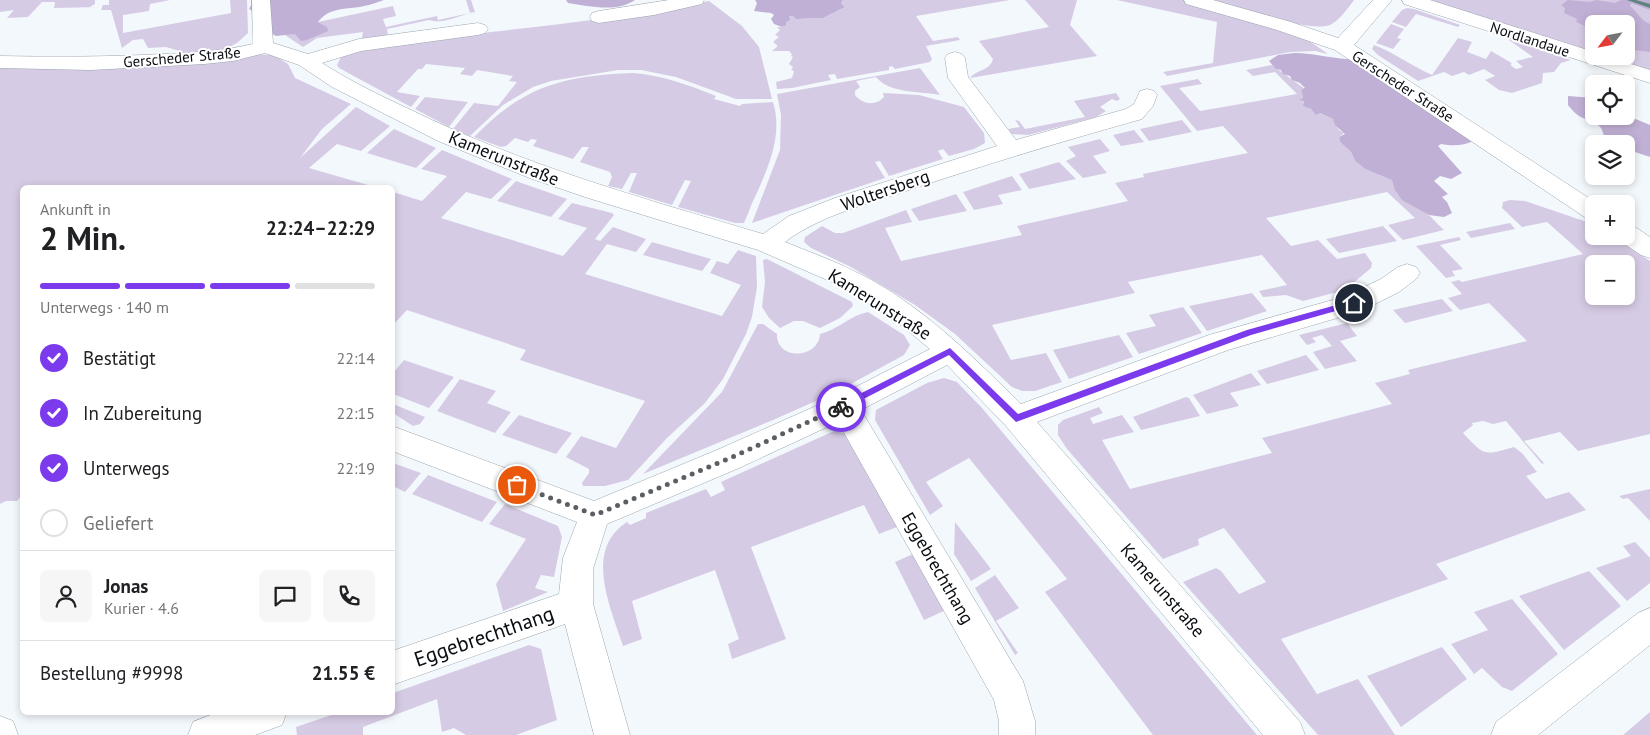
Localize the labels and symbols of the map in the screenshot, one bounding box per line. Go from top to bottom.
north arrow [1585,15,1635,65]
street label: Nordlandaue [1488,17,1572,61]
street label: Gerscheder Straße [123,42,241,72]
street label: Gerscheder Straße [1348,46,1458,126]
street label: Kamerunstraße [445,125,563,191]
street label: Woltersberg [838,164,932,216]
street label: Kamerunstraße [824,263,936,345]
pin [1333,282,1375,324]
courier [816,382,866,432]
pin [496,464,538,506]
street label: Eggebrechthang [897,508,979,628]
street label: Kamerunstraße [1116,538,1210,642]
street label: Eggebrechthang [411,599,557,673]

